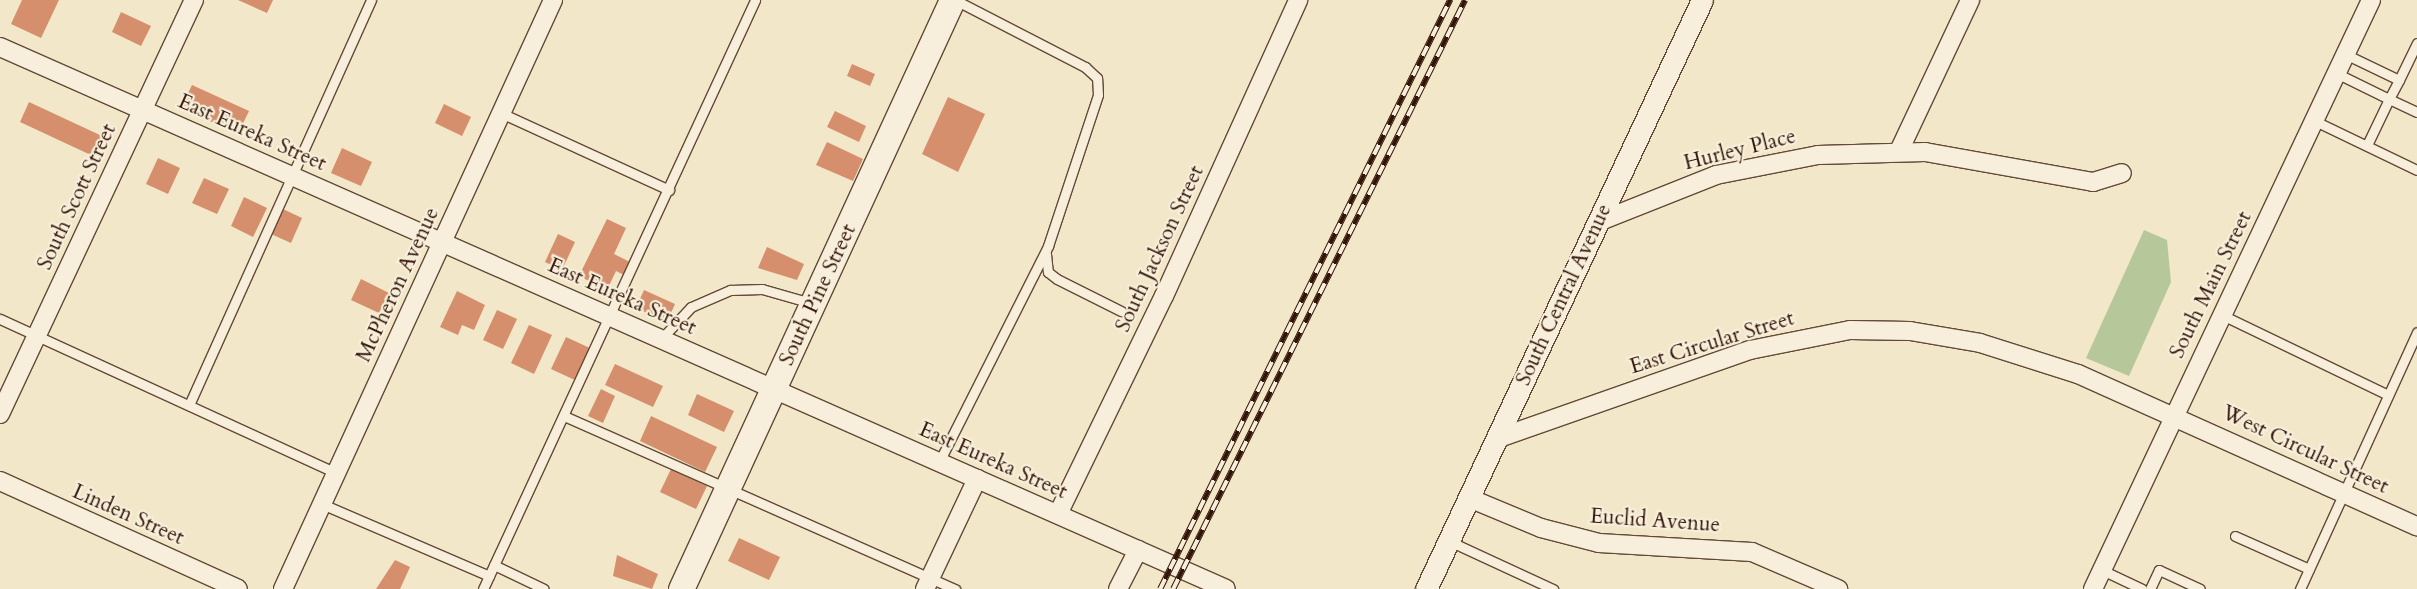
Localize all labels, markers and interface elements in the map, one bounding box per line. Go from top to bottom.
street label: East Eureka Street [174,89,330,177]
street label: South Scott Street [32,120,122,274]
street label: Hurley Place [1681,124,1799,176]
street label: South Jackson Street [1110,162,1210,336]
street label: South Central Avenue [1511,200,1617,390]
street label: McPheron Avenue [351,204,445,366]
street label: South Main Street [2165,208,2257,362]
street label: South Pine Street [774,220,862,370]
street label: East Eureka Street [544,253,700,341]
street label: East Circular Street [1627,306,1797,380]
street label: West Circular Street [2218,400,2392,500]
street label: East Eureka Street [915,417,1071,505]
street label: Linden Street [68,479,188,551]
street label: Euclid Avenue [1589,504,1721,538]

